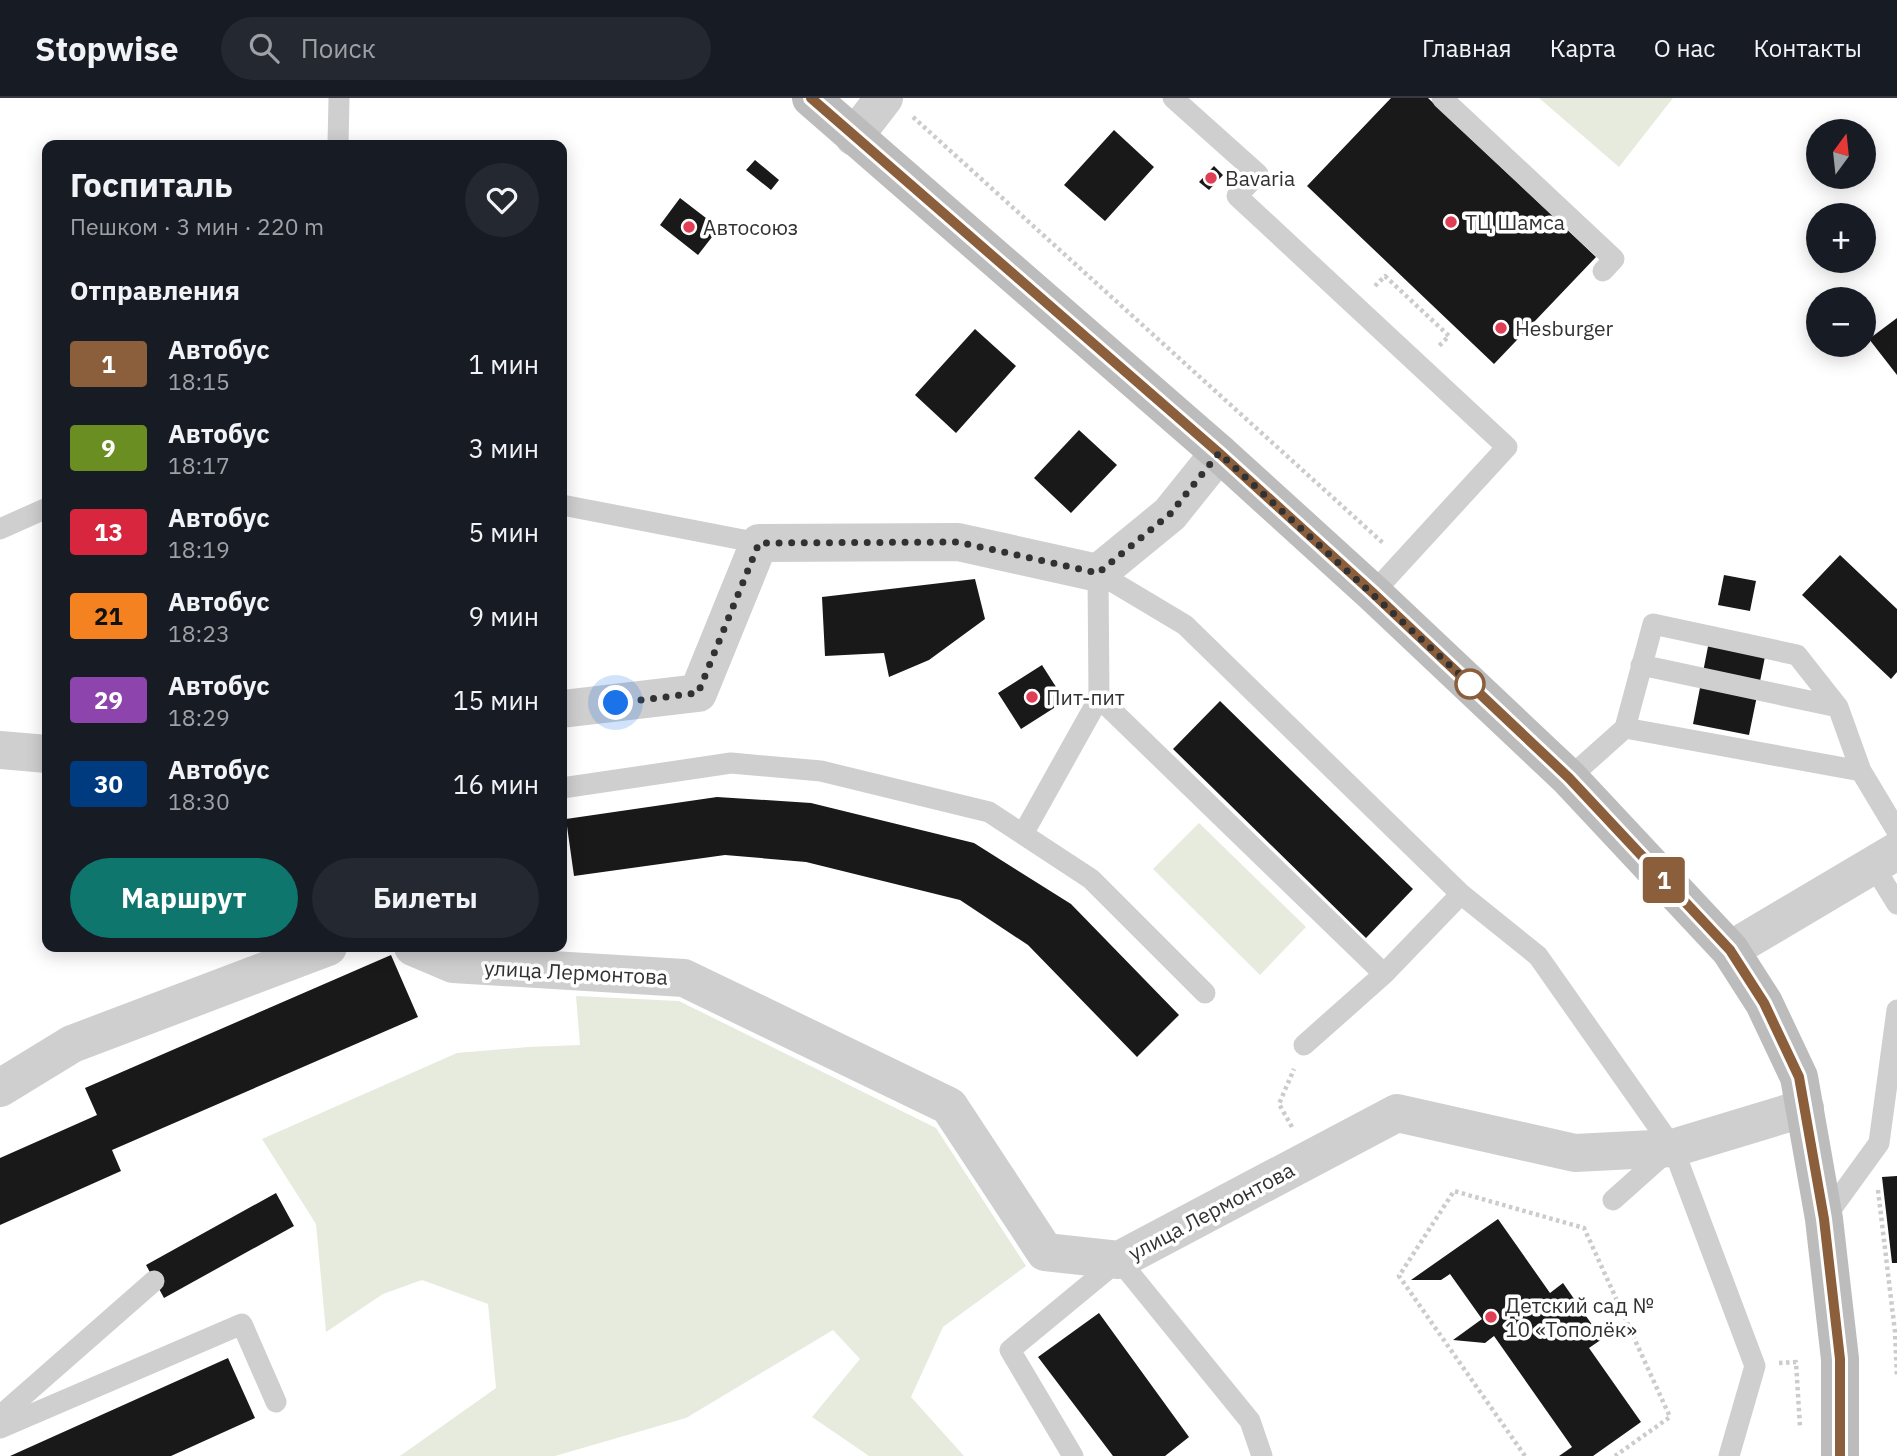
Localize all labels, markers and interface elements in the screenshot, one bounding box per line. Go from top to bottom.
search box [221,17,711,80]
text: Stopwise [35,27,179,70]
icon: search [245,29,283,67]
text: Поиск [301,31,376,65]
text: Главная [1422,32,1512,64]
text: Карта [1550,32,1616,64]
text: О нас [1654,32,1715,64]
text: Контакты [1753,32,1862,64]
north arrow [1806,119,1876,189]
map controls [1806,119,1876,357]
text: Госпиталь [70,163,232,206]
button: heart [465,163,539,237]
place label: Bavaria [1225,164,1295,192]
marker: Bavaria [1203,170,1219,186]
button: + [1806,203,1876,273]
place label: ТЦ Шамса [1465,208,1565,236]
text: Пешком · 3 мин · 220 m [70,211,324,241]
place label: Автосоюз [703,213,798,241]
marker: ТЦ Шамса [1443,214,1459,230]
marker: Автосоюз [681,219,697,235]
text: Отправления [70,273,240,307]
button: − [1806,287,1876,357]
place label: Hesburger [1515,314,1613,342]
marker: Hesburger [1493,320,1509,336]
text: Автобус [168,332,270,366]
text: 1 мин [469,347,539,381]
text: 1 [101,348,116,380]
text: 18:15 [168,366,230,396]
text: Автобус [168,416,270,450]
text: 3 мин [469,431,539,465]
text: 9 [101,432,116,464]
text: 18:17 [168,450,230,480]
text: Автобус [168,500,270,534]
text: 5 мин [469,515,539,549]
text: 13 [94,516,123,548]
text: 18:19 [168,534,230,564]
text: Автобус [168,584,270,618]
text: 9 мин [469,599,539,633]
text: 21 [94,600,123,632]
text: 18:23 [168,618,230,648]
text: Автобус [168,668,270,702]
unlabelled marker [1455,669,1485,699]
text: 15 мин [453,683,539,717]
place label: Пит-пит [1046,683,1125,711]
text: 29 [94,684,123,716]
your location [598,685,633,720]
marker: Пит-пит [1024,689,1040,705]
text: 18:29 [168,702,230,732]
text: Автобус [168,752,270,786]
text: 16 мин [453,767,539,801]
text: 30 [94,768,123,800]
text: 18:30 [168,786,230,816]
line badge: 1 [1641,857,1687,903]
button: Маршрут [70,858,298,938]
button: Билеты [312,858,539,938]
text: 1 [1657,864,1671,896]
street label: улица Лермонтова [483,953,669,991]
street label: улица Лермонтова [1123,1155,1299,1267]
place label: Детский сад № 10 «Тополёк» [1505,1291,1654,1343]
marker: Детский сад № 10 «Тополёк» [1483,1309,1499,1325]

